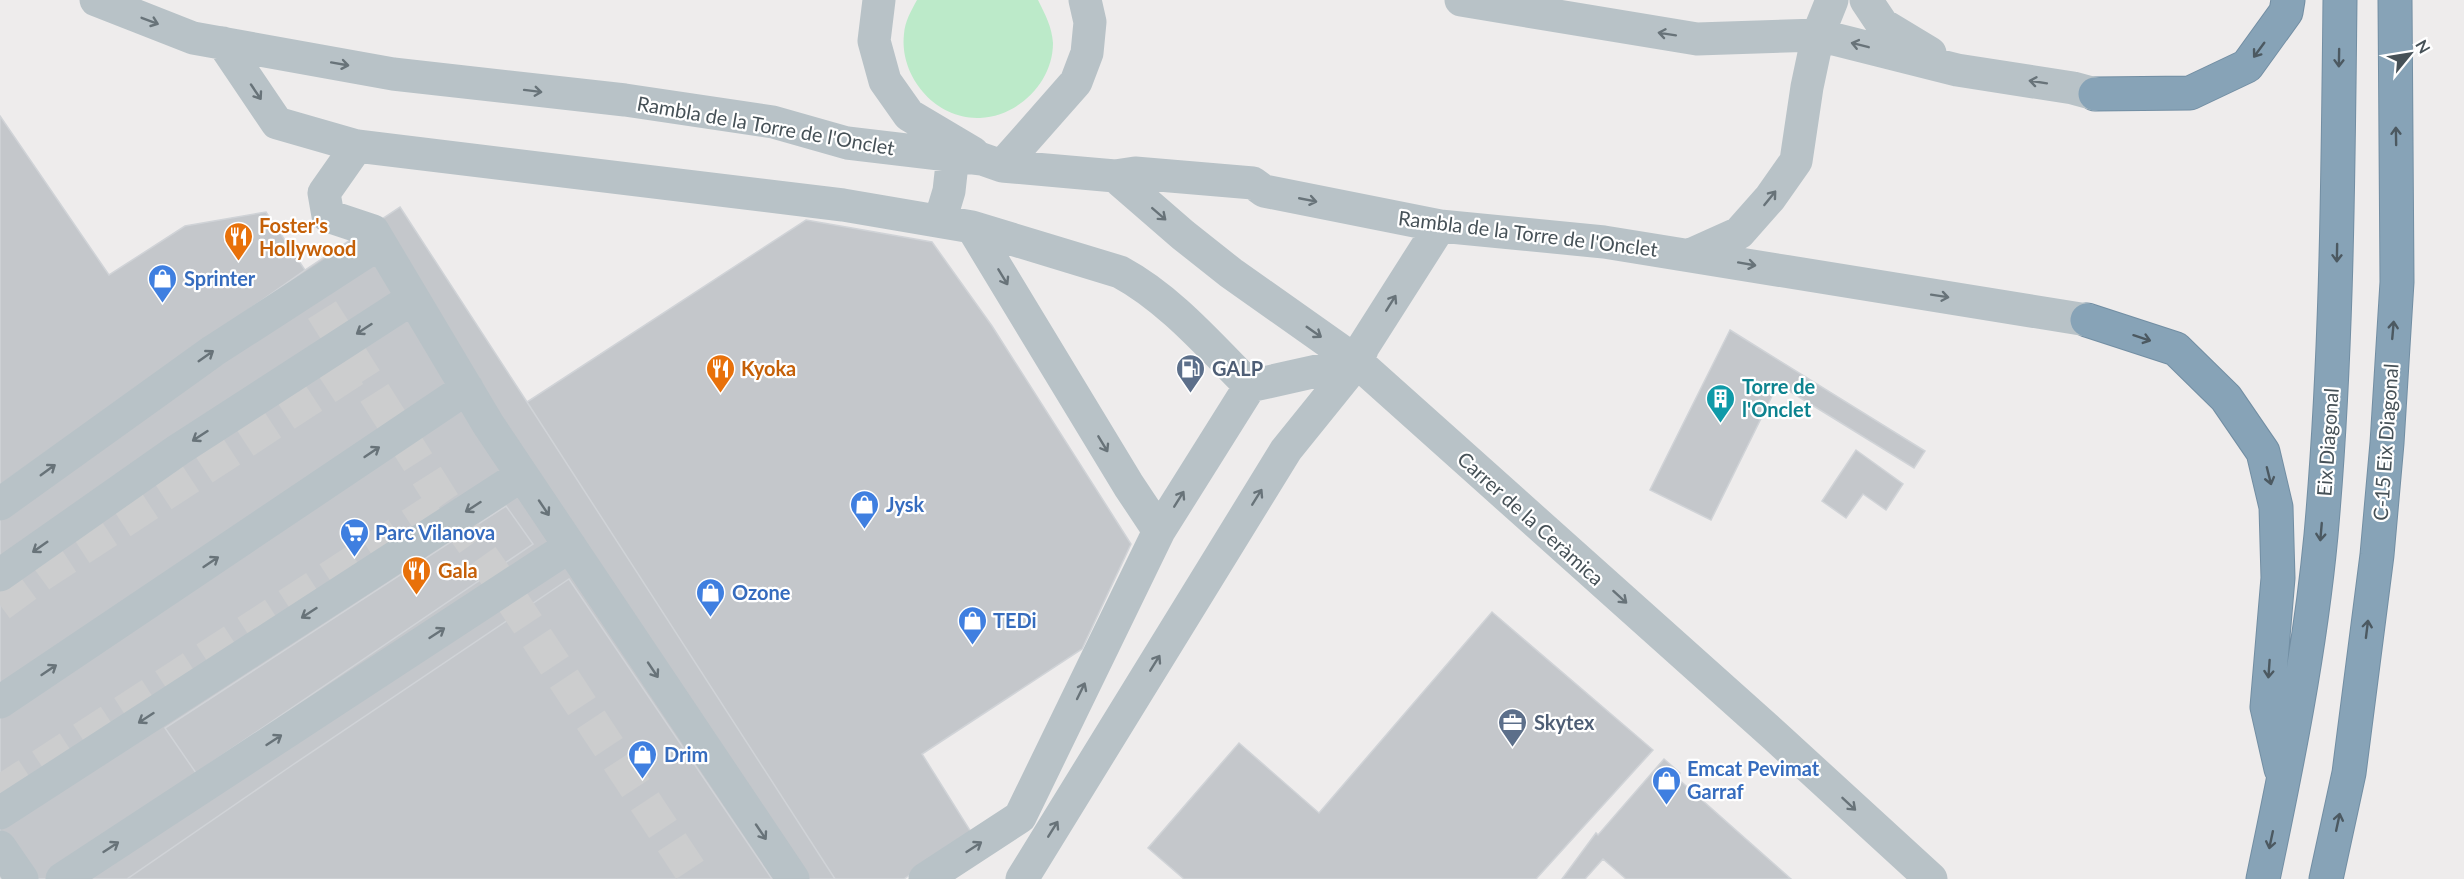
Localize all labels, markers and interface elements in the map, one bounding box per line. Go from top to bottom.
one-way arrow [140,16,159,27]
north arrow [2380,24,2440,84]
one-way arrow [1657,29,1677,40]
text: N [2412,36,2435,56]
one-way arrow [1851,39,1870,51]
one-way arrow [2253,41,2265,57]
one-way arrow [2333,48,2345,68]
one-way arrow [329,59,349,70]
one-way arrow [2028,77,2048,88]
one-way arrow [250,83,262,100]
one-way arrow [522,85,542,96]
street label: Rambla de la Torre de l'Onclet [635,91,897,159]
one-way arrow [2391,126,2402,146]
one-way arrow [1763,190,1776,206]
one-way arrow [1298,195,1317,206]
street label: Rambla de la Torre de l'Onclet [1397,205,1659,261]
one-way arrow [1151,207,1166,221]
place label: Foster's Hollywood [259,213,356,260]
restaurant icon: Foster's Hollywood [222,220,254,262]
one-way arrow [2331,243,2343,263]
one-way arrow [1737,259,1757,270]
shop icon: Sprinter [147,262,179,304]
place label: Sprinter [184,266,256,290]
one-way arrow [997,268,1009,285]
one-way arrow [1929,291,1949,302]
one-way arrow [1385,294,1398,311]
one-way arrow [2388,321,2399,341]
one-way arrow [356,324,373,336]
one-way arrow [1306,326,1322,338]
one-way arrow [2132,333,2151,344]
one-way arrow [197,350,213,362]
restaurant icon: Kyoka [704,352,736,394]
fuel station icon: GALP [1175,352,1207,394]
place label: Kyoka [741,356,796,380]
place label: GALP [1212,356,1263,380]
street label: C-15 Eix Diagonal [2368,363,2402,521]
place label: Torre de l'Onclet [1742,374,1816,421]
building icon: Torre de l'Onclet [1705,382,1737,424]
street label: Eix Diagonal [2311,387,2343,497]
one-way arrow [192,429,209,442]
one-way arrow [1098,435,1110,452]
one-way arrow [364,446,380,458]
street label: Carrer de la Ceràmica [1453,446,1609,590]
one-way arrow [39,464,55,476]
one-way arrow [2263,466,2275,485]
shop icon: Jysk [849,488,881,530]
one-way arrow [1252,489,1264,506]
one-way arrow [1173,491,1185,507]
place label: Jysk [886,492,925,516]
one-way arrow [538,499,550,515]
one-way arrow [465,501,482,513]
supermarket icon: Parc Vilanova [338,516,370,558]
place label: Parc Vilanova [375,520,495,544]
one-way arrow [2315,522,2326,541]
one-way arrow [32,541,49,553]
restaurant icon: Gala [401,554,433,596]
one-way arrow [202,555,219,567]
place label: Gala [438,558,478,582]
shop icon: Ozone [695,576,727,618]
place label: Ozone [732,580,791,604]
one-way arrow [1612,590,1627,604]
shop icon: TEDi [956,604,988,646]
one-way arrow [301,606,318,619]
place label: TEDi [993,608,1037,632]
one-way arrow [2361,620,2372,640]
one-way arrow [428,627,445,639]
one-way arrow [1149,655,1161,672]
one-way arrow [2264,659,2275,679]
one-way arrow [646,661,659,678]
one-way arrow [40,664,56,676]
one-way arrow [1075,682,1087,700]
office icon: Skytex [1497,706,1529,748]
place label: Skytex [1534,710,1595,734]
one-way arrow [138,713,155,725]
one-way arrow [265,734,282,746]
shop icon: Drim [627,738,659,780]
place label: Drim [664,742,708,766]
place label: Emcat Pevimat Garraf [1687,756,1820,803]
shop icon: Emcat Pevimat Garraf [1650,764,1682,806]
one-way arrow [1841,797,1856,811]
one-way arrow [2333,813,2345,832]
one-way arrow [1047,821,1059,838]
one-way arrow [755,823,767,839]
one-way arrow [2265,829,2276,849]
one-way arrow [102,841,119,853]
one-way arrow [965,841,982,853]

